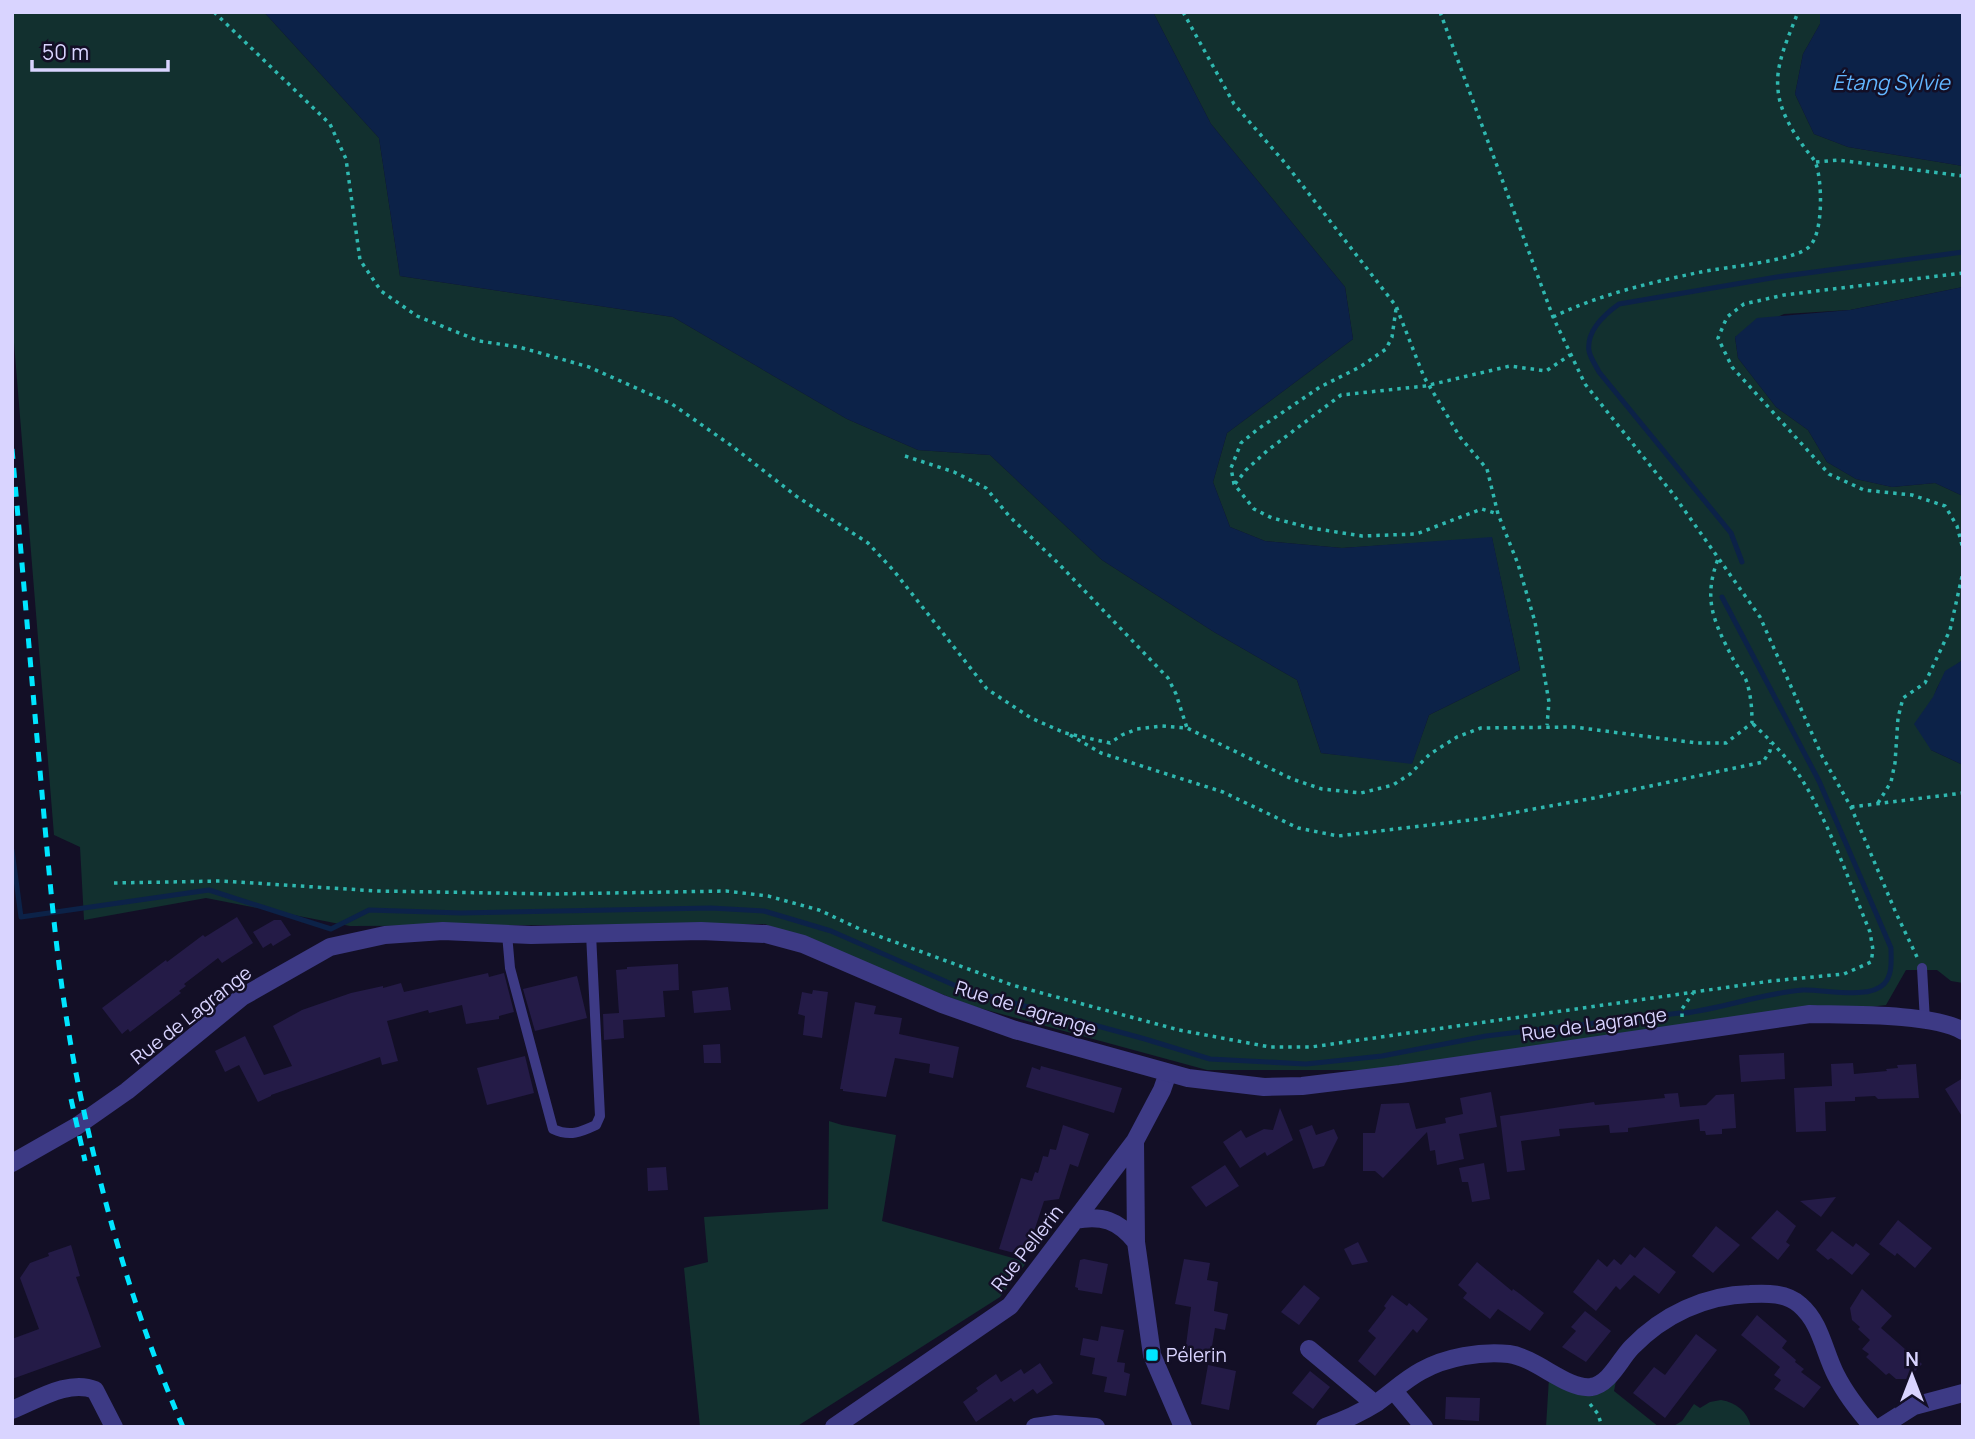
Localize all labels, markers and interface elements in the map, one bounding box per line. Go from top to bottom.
scale bar [32,28,168,72]
text: 50 m [42,38,89,66]
water label: Étang Sylvie [1832,68,1952,96]
street label: Rue de Lagrange [125,960,257,1070]
street label: Rue de Lagrange [952,974,1100,1042]
street label: Rue de Lagrange [1520,1001,1668,1047]
street label: Rue Pellerin [985,1199,1069,1297]
north arrow [1877,1341,1947,1411]
place label: Pélerin [1166,1342,1227,1368]
text: N [1905,1346,1919,1372]
marker: Pélerin [1144,1347,1160,1363]

